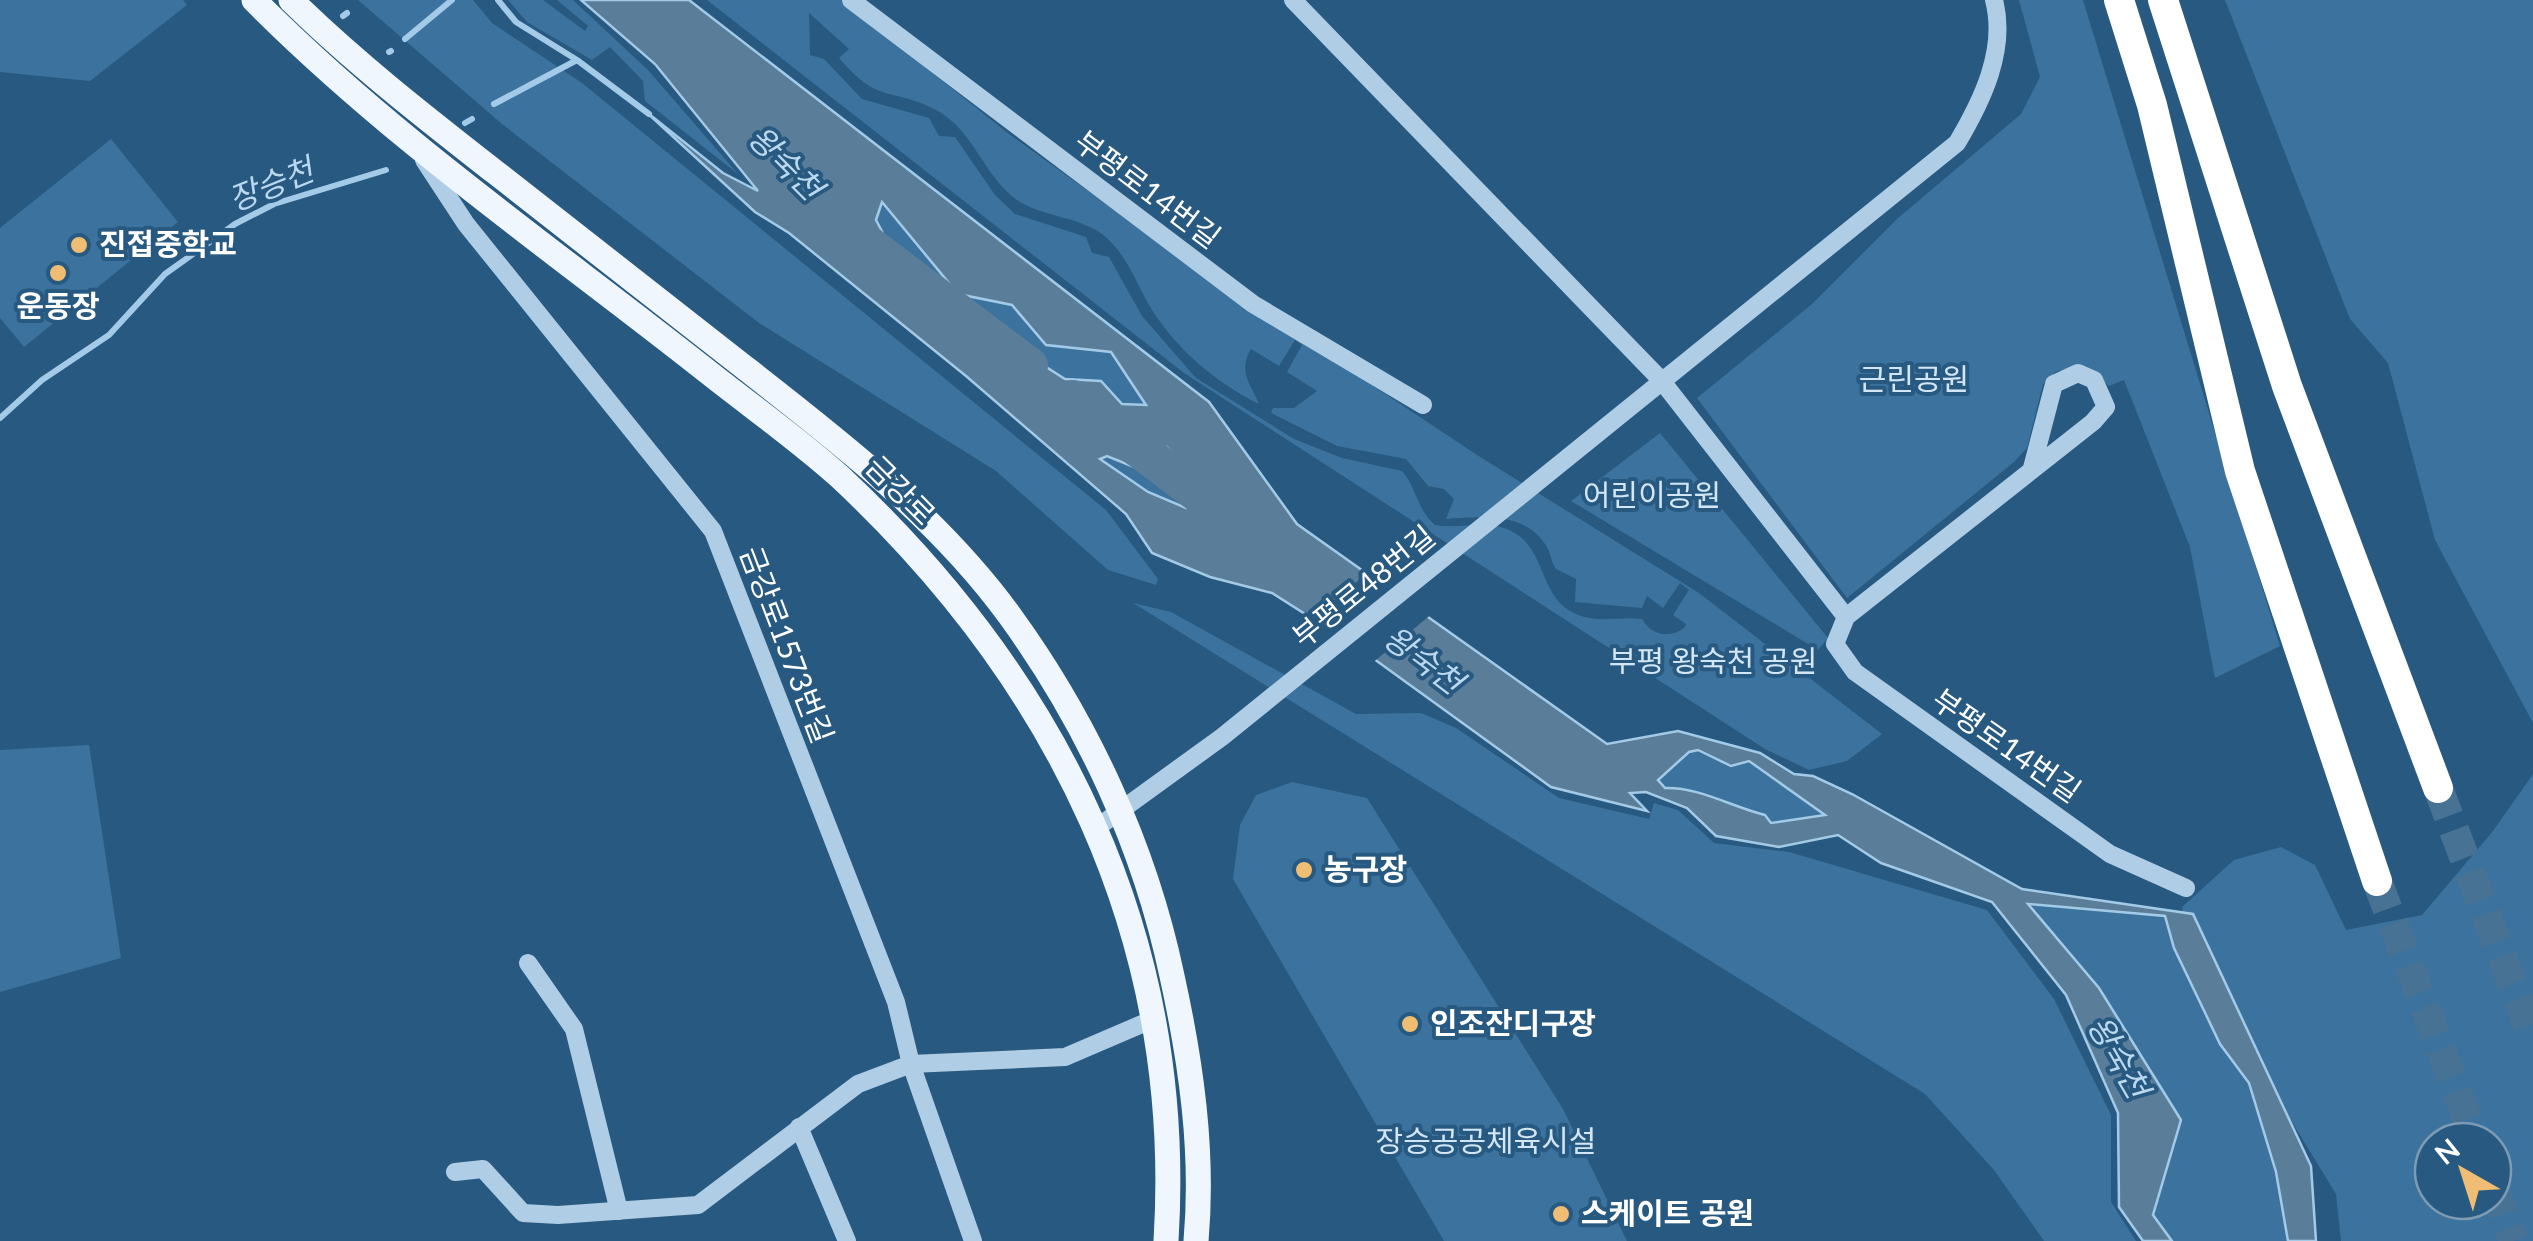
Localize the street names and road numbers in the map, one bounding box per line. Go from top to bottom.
street label: 부평로14번길 [1068,122,1228,255]
street label: 금강로 [859,448,943,532]
street label: 부평로48번길 [1284,517,1441,654]
street label: 금강로1573번길 [734,541,842,748]
street label: 부평로14번길 [1926,680,2088,809]

